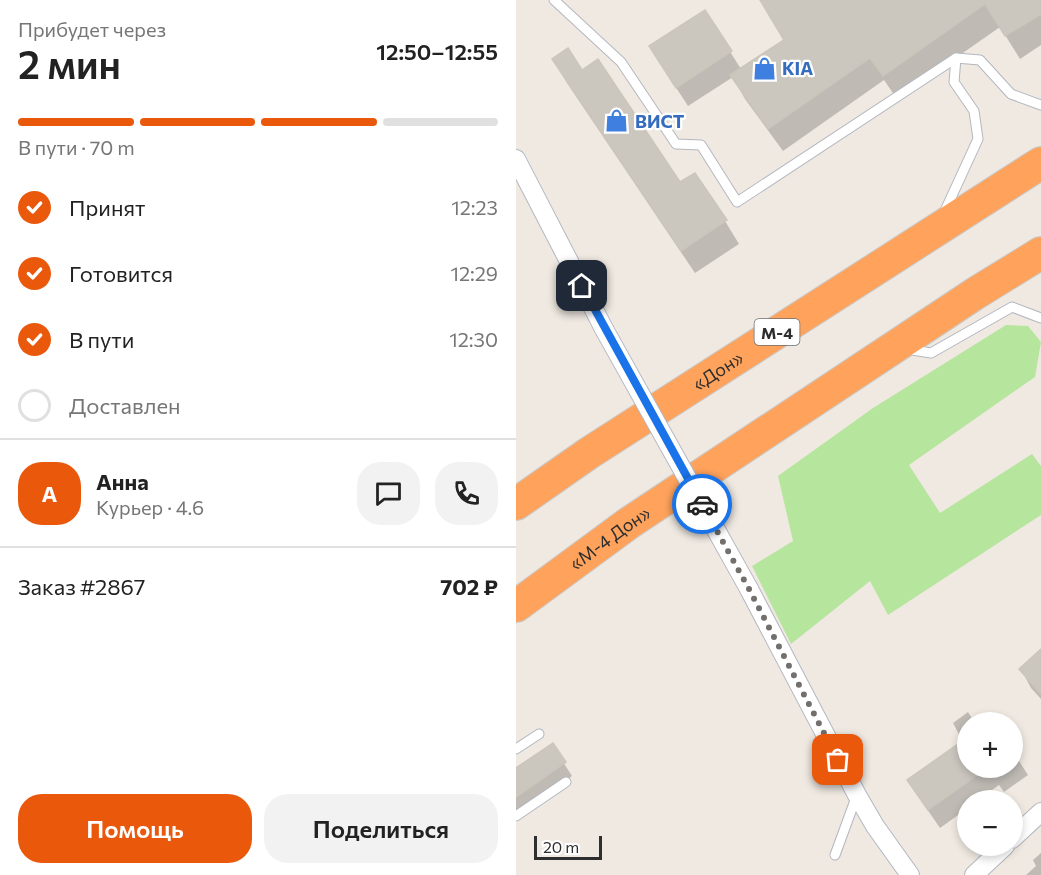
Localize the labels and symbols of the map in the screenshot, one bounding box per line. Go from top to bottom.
shop icon: KIA [751,55,777,81]
place label: KIA [782,57,813,79]
shop icon: ВИСТ [604,108,630,134]
place label: ВИСТ [635,110,685,132]
pin [556,260,607,311]
road number: М-4 [754,319,800,345]
street label: «Дон» [688,346,747,395]
courier [672,474,732,534]
street label: «М-4 Дон» [565,501,654,574]
pin [812,734,863,785]
scale bar [534,833,602,860]

